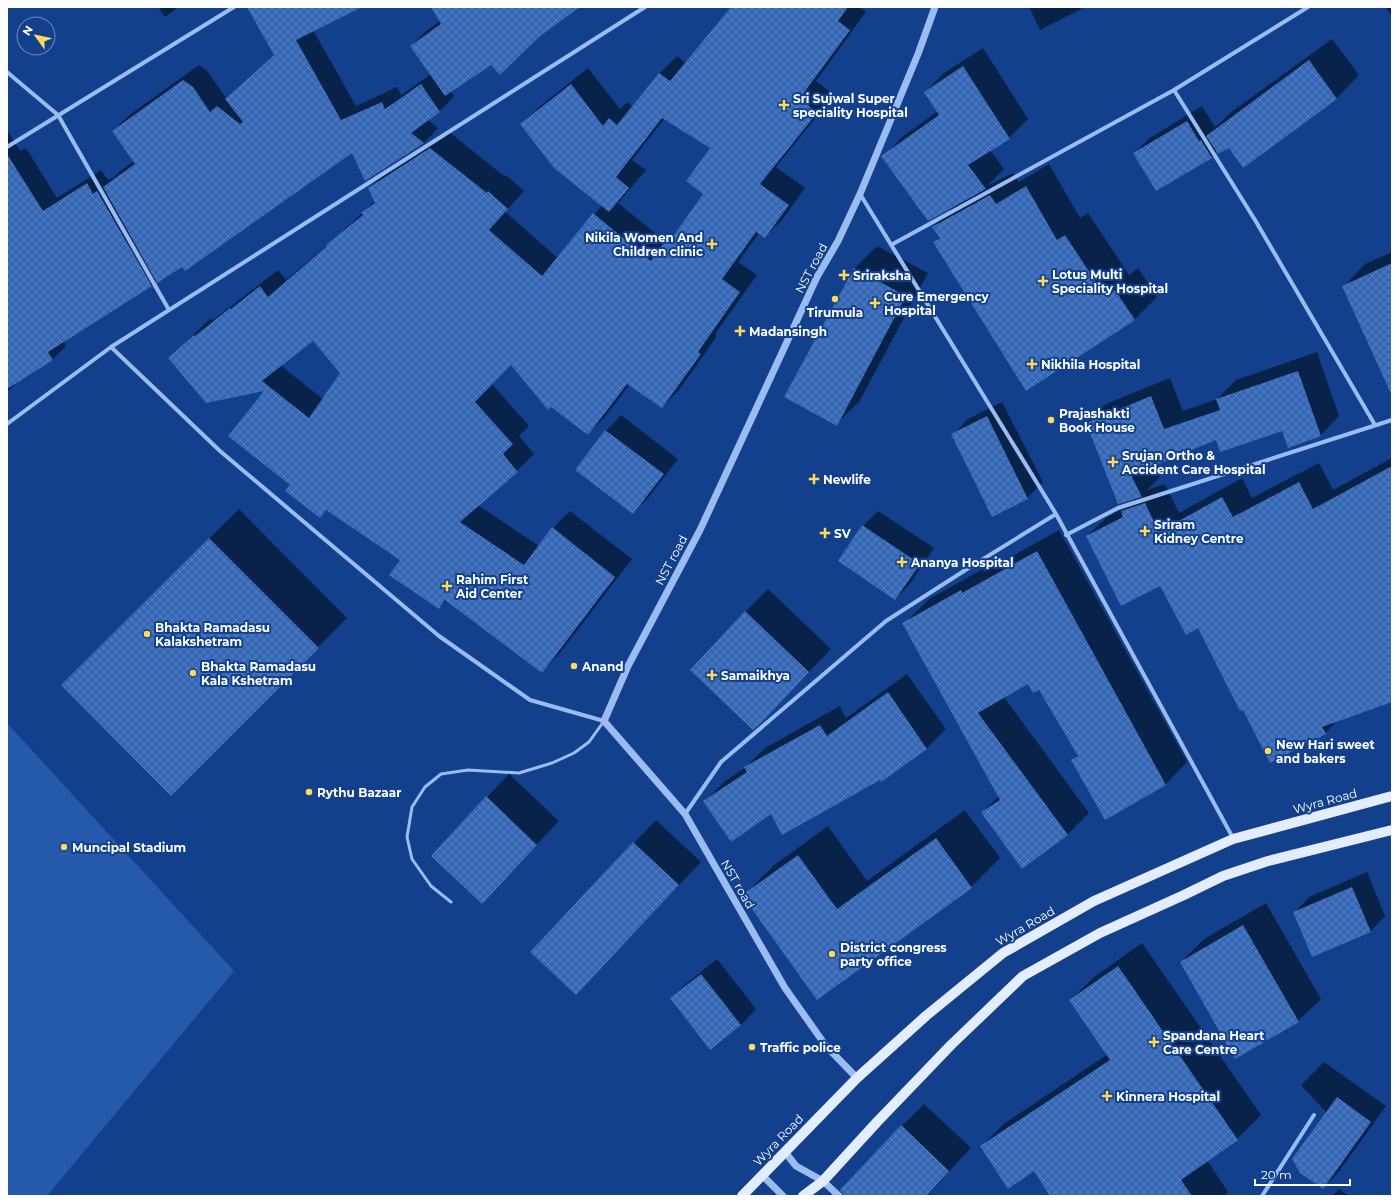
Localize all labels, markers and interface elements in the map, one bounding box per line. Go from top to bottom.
north arrow [16,16,56,56]
text: N [19,23,36,38]
place label: Sri Sujwal Super speciality Hospital [793,91,908,120]
marker: Sri Sujwal Super speciality Hospital [778,99,790,111]
place label: Nikila Women And Children clinic [585,230,703,259]
marker: Nikila Women And Children clinic [706,238,718,250]
street label: NST road [792,240,830,296]
place label: Lotus Multi Speciality Hospital [1052,267,1168,296]
place label: Sriraksha [853,268,911,283]
marker: Sriraksha [838,269,850,281]
marker: Lotus Multi Speciality Hospital [1037,275,1049,287]
place label: Cure Emergency Hospital [884,289,990,318]
marker: Tirumula [830,294,840,304]
marker: Cure Emergency Hospital [869,297,881,309]
place label: Tirumula [807,305,863,320]
place label: Madansingh [749,324,827,339]
marker: Madansingh [734,325,746,337]
place label: Nikhila Hospital [1041,357,1140,372]
marker: Nikhila Hospital [1026,358,1038,370]
place label: Prajashakti Book House [1059,406,1135,435]
marker: Prajashakti Book House [1046,415,1056,425]
place label: Srujan Ortho & Accident Care Hospital [1121,448,1266,477]
marker: Srujan Ortho & Accident Care Hospital [1107,456,1119,468]
place label: Newlife [823,472,871,487]
marker: Newlife [808,473,820,485]
place label: Sriram Kidney Centre [1154,517,1244,546]
marker: Sriram Kidney Centre [1139,525,1151,537]
place label: SV [834,526,852,541]
marker: SV [819,527,831,539]
street label: NST road [652,532,690,588]
place label: Ananya Hospital [910,555,1014,570]
marker: Ananya Hospital [896,556,908,568]
place label: Rahim First Aid Center [455,572,529,601]
marker: Rahim First Aid Center [441,580,453,592]
place label: Bhakta Ramadasu Kalakshetram [155,620,270,649]
marker: Bhakta Ramadasu Kalakshetram [142,629,152,639]
place label: Bhakta Ramadasu Kala Kshetram [201,659,316,688]
place label: Anand [581,659,624,674]
marker: Anand [569,661,579,671]
marker: Bhakta Ramadasu Kala Kshetram [188,668,198,678]
place label: Samaikhya [721,668,790,683]
marker: Samaikhya [706,669,718,681]
place label: New Hari sweet and bakers [1276,737,1375,766]
marker: New Hari sweet and bakers [1263,746,1273,756]
place label: Rythu Bazaar [317,785,401,800]
street label: Wyra Road [1291,785,1359,817]
marker: Rythu Bazaar [304,787,314,797]
place label: Muncipal Stadium [72,840,186,855]
marker: Muncipal Stadium [59,842,69,852]
street label: NST road [718,857,758,911]
street label: Wyra Road [993,903,1057,949]
place label: District congress party office [840,940,947,969]
marker: District congress party office [827,949,837,959]
place label: Spandana Heart Care Centre [1163,1028,1265,1057]
marker: Spandana Heart Care Centre [1148,1036,1160,1048]
place label: Traffic police [760,1040,841,1055]
marker: Traffic police [747,1042,757,1052]
place label: Kinnera Hospital [1116,1089,1220,1104]
marker: Kinnera Hospital [1101,1090,1113,1102]
street label: Wyra Road [750,1111,806,1169]
scale bar [1255,1161,1350,1187]
text: 20 m [1261,1167,1292,1182]

